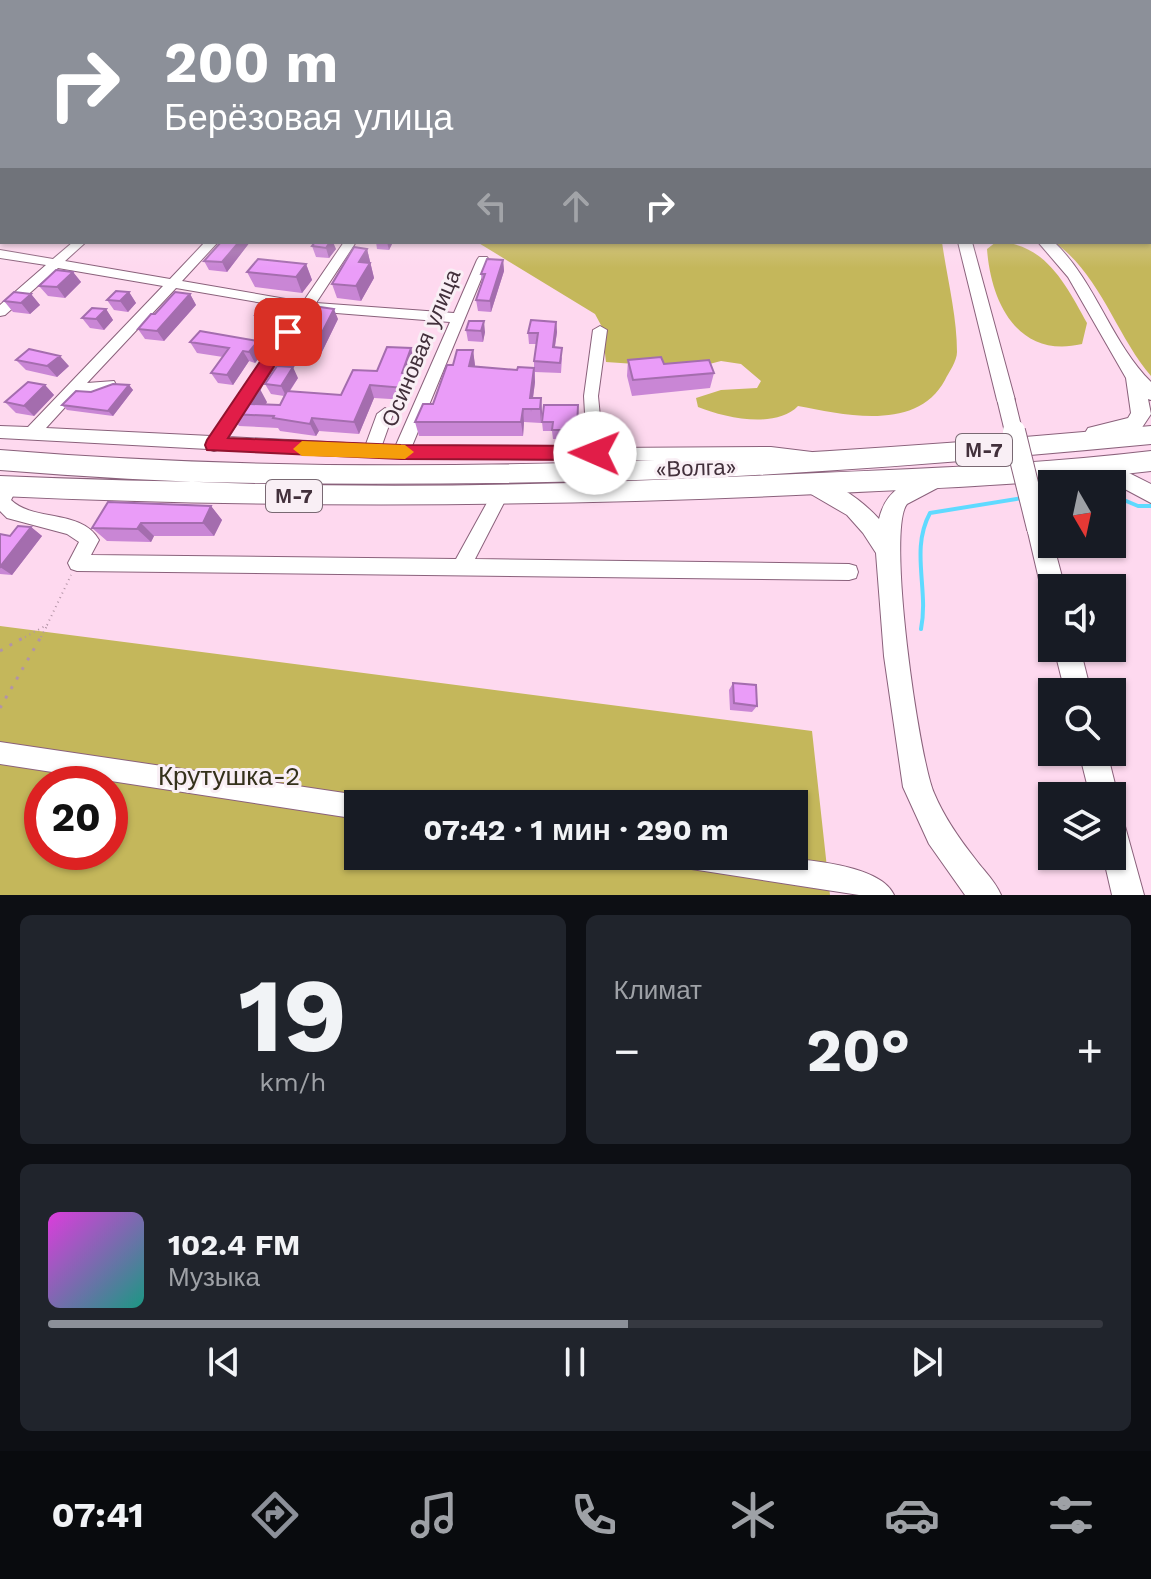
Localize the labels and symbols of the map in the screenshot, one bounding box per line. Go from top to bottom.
street label: Осиновая улица [377,265,466,430]
pin [254,298,322,366]
position arrow [553,411,637,495]
road number: М-7 [956,434,1012,466]
street label: «Волга» [655,454,737,482]
north arrow [1038,470,1126,558]
road number: М-7 [266,480,322,512]
park label: Крутушка-2 [158,761,300,791]
speed limit sign: 20 [24,766,128,870]

